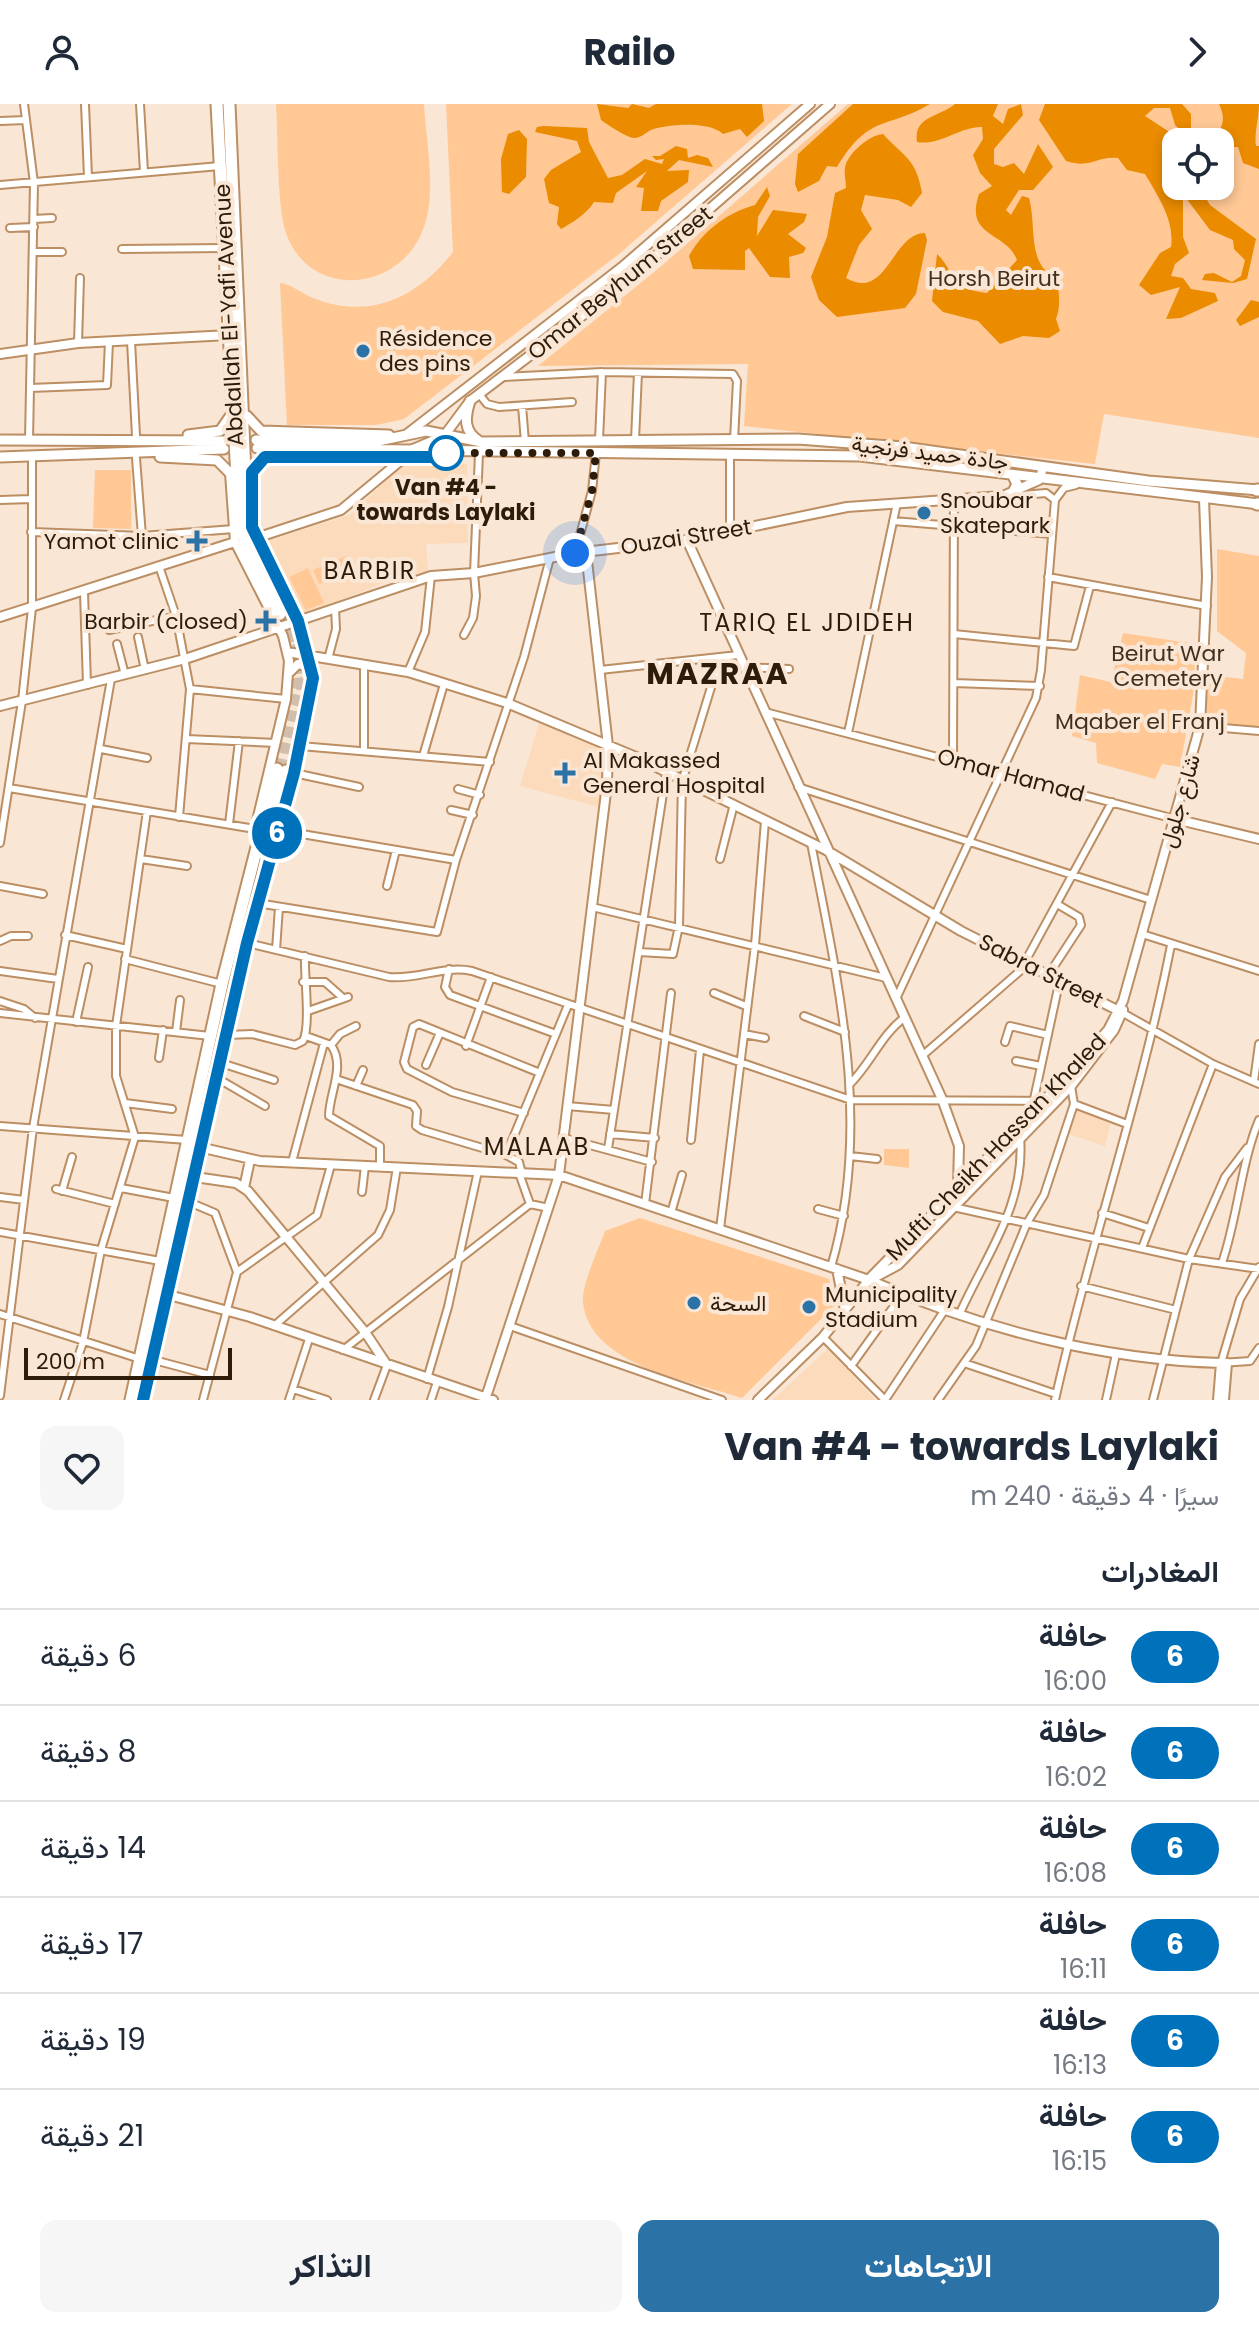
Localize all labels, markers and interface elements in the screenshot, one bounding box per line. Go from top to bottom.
text: Railo [583,27,676,78]
icon: person [40,30,84,74]
icon: forward [1175,30,1219,74]
map controls [1162,128,1234,200]
button: locate [1162,128,1234,200]
street label: Abdallah El-Yafi Avenue [207,183,251,447]
street label: Omar Beyhum Street [521,199,719,367]
park label: Horsh Beirut [928,263,1060,294]
place label: Résidence des pins [379,323,493,379]
marker: Résidence des pins [354,342,372,360]
street label: جادة حميد فرنجية [850,428,1010,478]
marker: Van #4 - towards Laylaki [429,436,463,470]
place label: Van #4 - towards Laylaki [356,472,536,528]
place label: Snoubar Skatepark [940,485,1051,541]
marker: Snoubar Skatepark [915,504,933,522]
street label: Ouzai Street [618,511,754,563]
place label: Yamot clinic [44,526,179,557]
marker: Yamot clinic [186,530,208,552]
your location [555,533,595,573]
district label: BARBIR [324,554,416,587]
place label: Barbir (closed) [84,606,248,637]
district label: TARIQ EL JDIDEH [699,606,915,639]
marker: Barbir (closed) [255,610,277,632]
park label: Beirut War Cemetery [1111,638,1225,694]
district label: MAZRAA [646,652,790,695]
park label: Mqaber el Franj [1055,706,1225,737]
street label: Omar Hamad [934,740,1088,810]
place label: Al Makassed General Hospital [583,745,765,801]
street label: شارع جلول [1152,751,1208,851]
marker: Al Makassed General Hospital [554,762,576,784]
line badge: 6 [251,807,303,859]
text: 6 [268,813,286,852]
street label: Sabra Street [973,926,1109,1016]
street label: Mufti Cheikh Hassan Khaled [879,1027,1113,1267]
district label: MALAAB [484,1130,590,1163]
place label: Municipality Stadium [825,1279,958,1335]
place label: السحة [710,1288,766,1319]
marker: السحة [685,1294,703,1312]
marker: Municipality Stadium [800,1298,818,1316]
scale bar [24,1344,232,1380]
text: 200 m [36,1346,105,1377]
text: Van #4 - towards Laylaki [724,1420,1219,1473]
button: heart [40,1426,124,1510]
text: سيرًا · 4 دقيقة · 240 m [970,1478,1219,1514]
text: المغادرات [1101,1550,1219,1593]
text: حافلة [1039,1614,1107,1657]
text: 6 دقيقة [40,1634,137,1677]
text: 6 [1166,1637,1184,1676]
text: 16:00 [1044,1663,1107,1699]
text: حافلة [1039,1710,1107,1753]
text: 8 دقيقة [40,1730,136,1773]
text: 6 [1166,1733,1184,1772]
text: 16:02 [1045,1759,1107,1795]
text: حافلة [1039,1806,1107,1849]
text: 14 دقيقة [40,1826,146,1869]
text: 6 [1166,1829,1184,1868]
text: 16:08 [1044,1855,1107,1891]
text: حافلة [1039,1902,1107,1945]
text: 17 دقيقة [40,1922,143,1965]
text: 6 [1166,1925,1184,1964]
text: 16:11 [1060,1951,1107,1987]
text: حافلة [1039,1998,1107,2041]
text: 19 دقيقة [40,2018,146,2061]
text: 6 [1166,2021,1184,2060]
text: 16:13 [1053,2047,1107,2083]
text: حافلة [1039,2094,1107,2137]
text: 21 دقيقة [40,2114,144,2157]
text: 6 [1166,2117,1184,2156]
text: 16:15 [1052,2143,1107,2179]
button: التذاكر [40,2220,622,2312]
button: الاتجاهات [638,2220,1219,2312]

